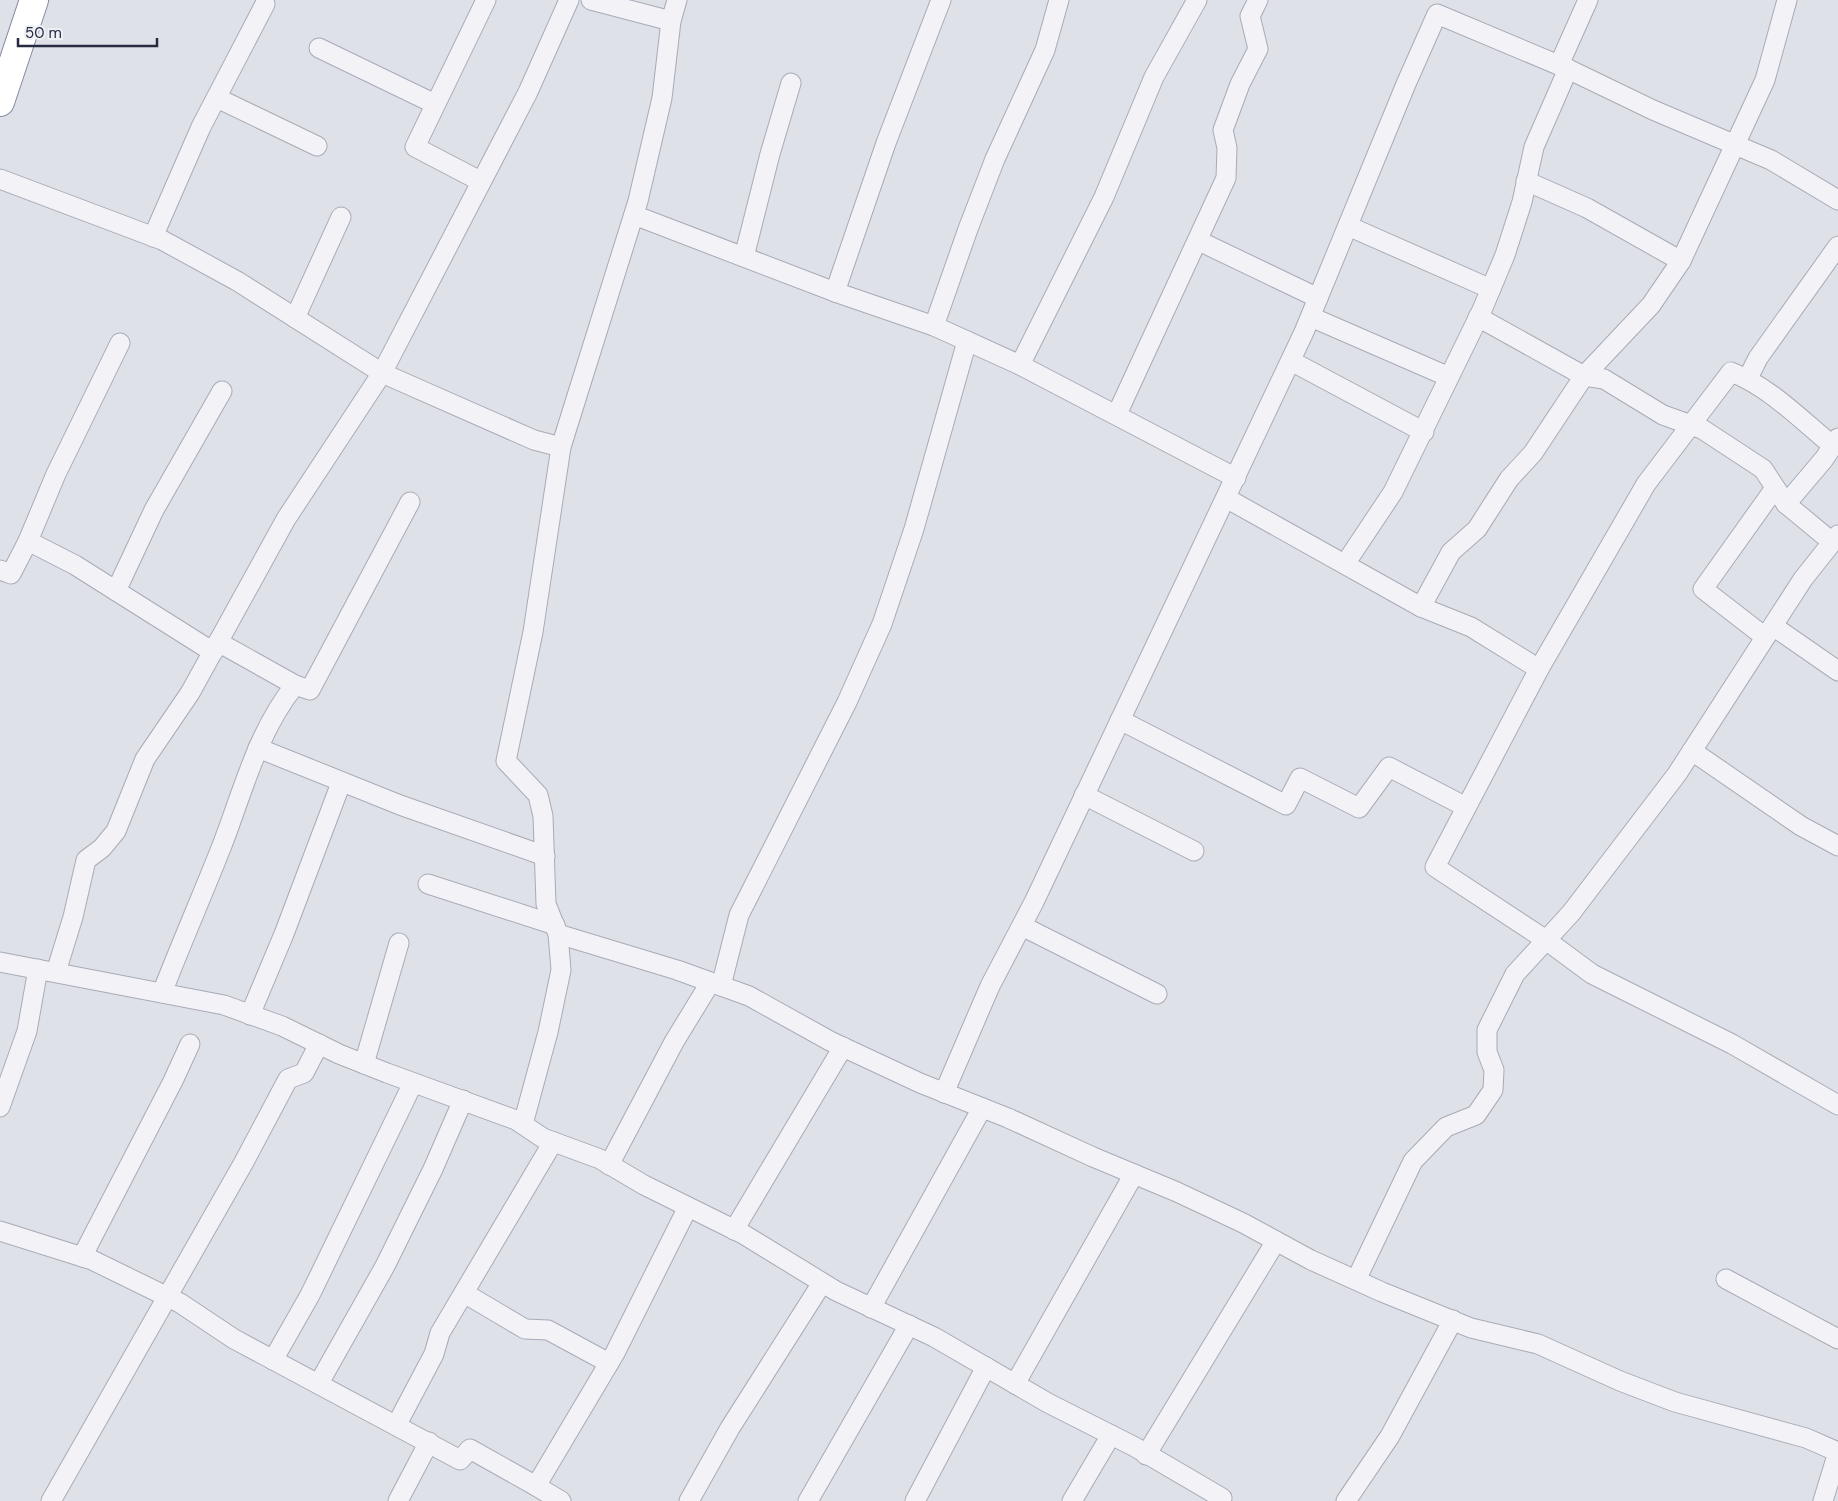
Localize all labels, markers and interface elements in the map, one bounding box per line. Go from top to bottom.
scale bar [18,15,156,47]
text: 50 m [25,23,62,43]

